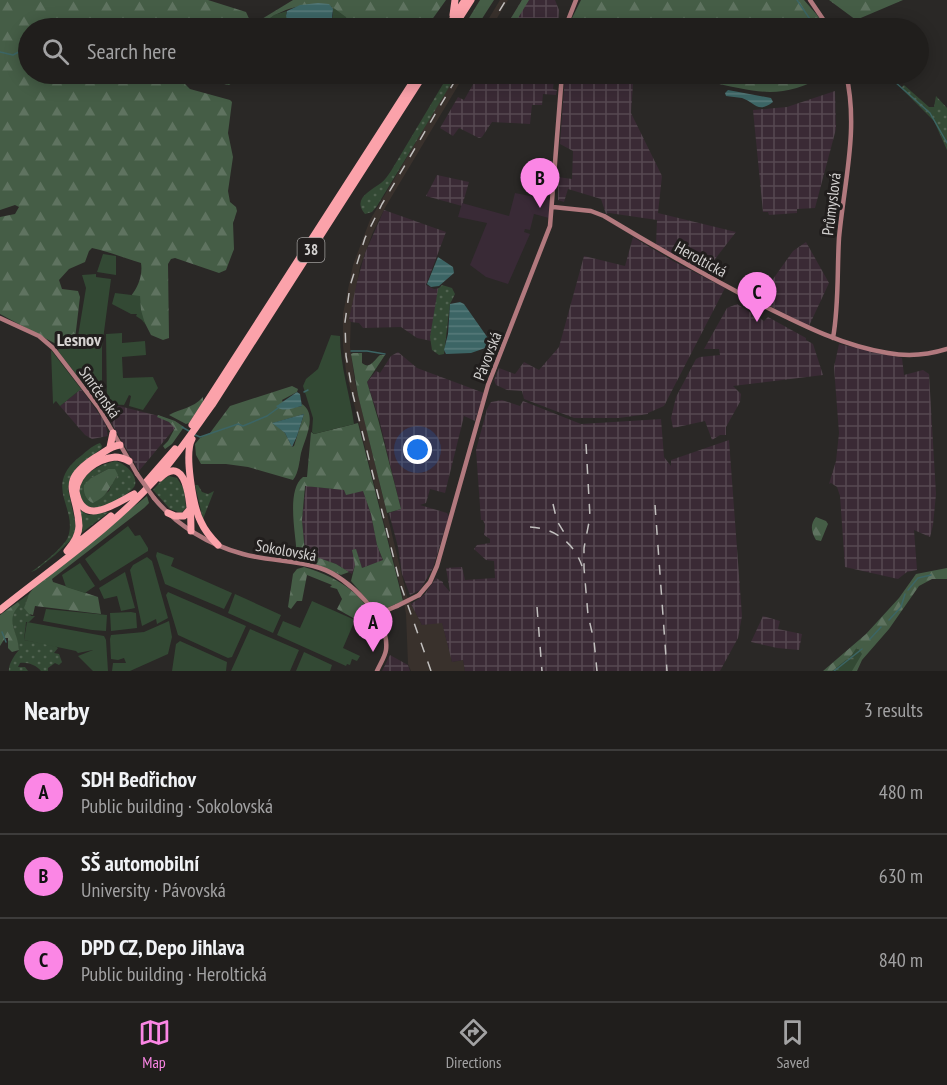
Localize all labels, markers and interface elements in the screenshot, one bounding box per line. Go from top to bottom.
search box [18,18,929,84]
icon: search [39,35,72,68]
text: Search here [87,37,176,65]
pin: B [520,158,560,208]
street label: Průmyslová [817,171,845,237]
street label: Heroltická [671,237,731,281]
road number: 38 [298,238,324,262]
pin: C [738,272,777,322]
district label: Lesnov [57,328,102,351]
street label: Pávovská [469,329,505,383]
street label: Smrčenská [75,362,125,422]
your location [403,435,432,464]
street label: Sokolovská [254,535,318,565]
pin: A [354,602,392,652]
text: Nearby [24,694,89,727]
text: 3 results [864,697,923,723]
text: SDH Bedřichov [81,765,196,793]
text: A [38,779,49,805]
text: 480 m [879,779,923,805]
text: Public building · Sokolovská [81,793,273,819]
text: SŠ automobilní [81,849,199,877]
text: B [39,863,48,889]
text: 630 m [879,863,923,889]
text: University · Pávovská [81,877,226,903]
text: DPD CZ, Depo Jihlava [81,933,245,961]
text: C [39,947,48,973]
text: 840 m [879,947,923,973]
text: Public building · Heroltická [81,961,267,987]
tab: Map [138,1016,171,1072]
tab: Directions [446,1016,501,1072]
tab: Saved [776,1016,809,1072]

